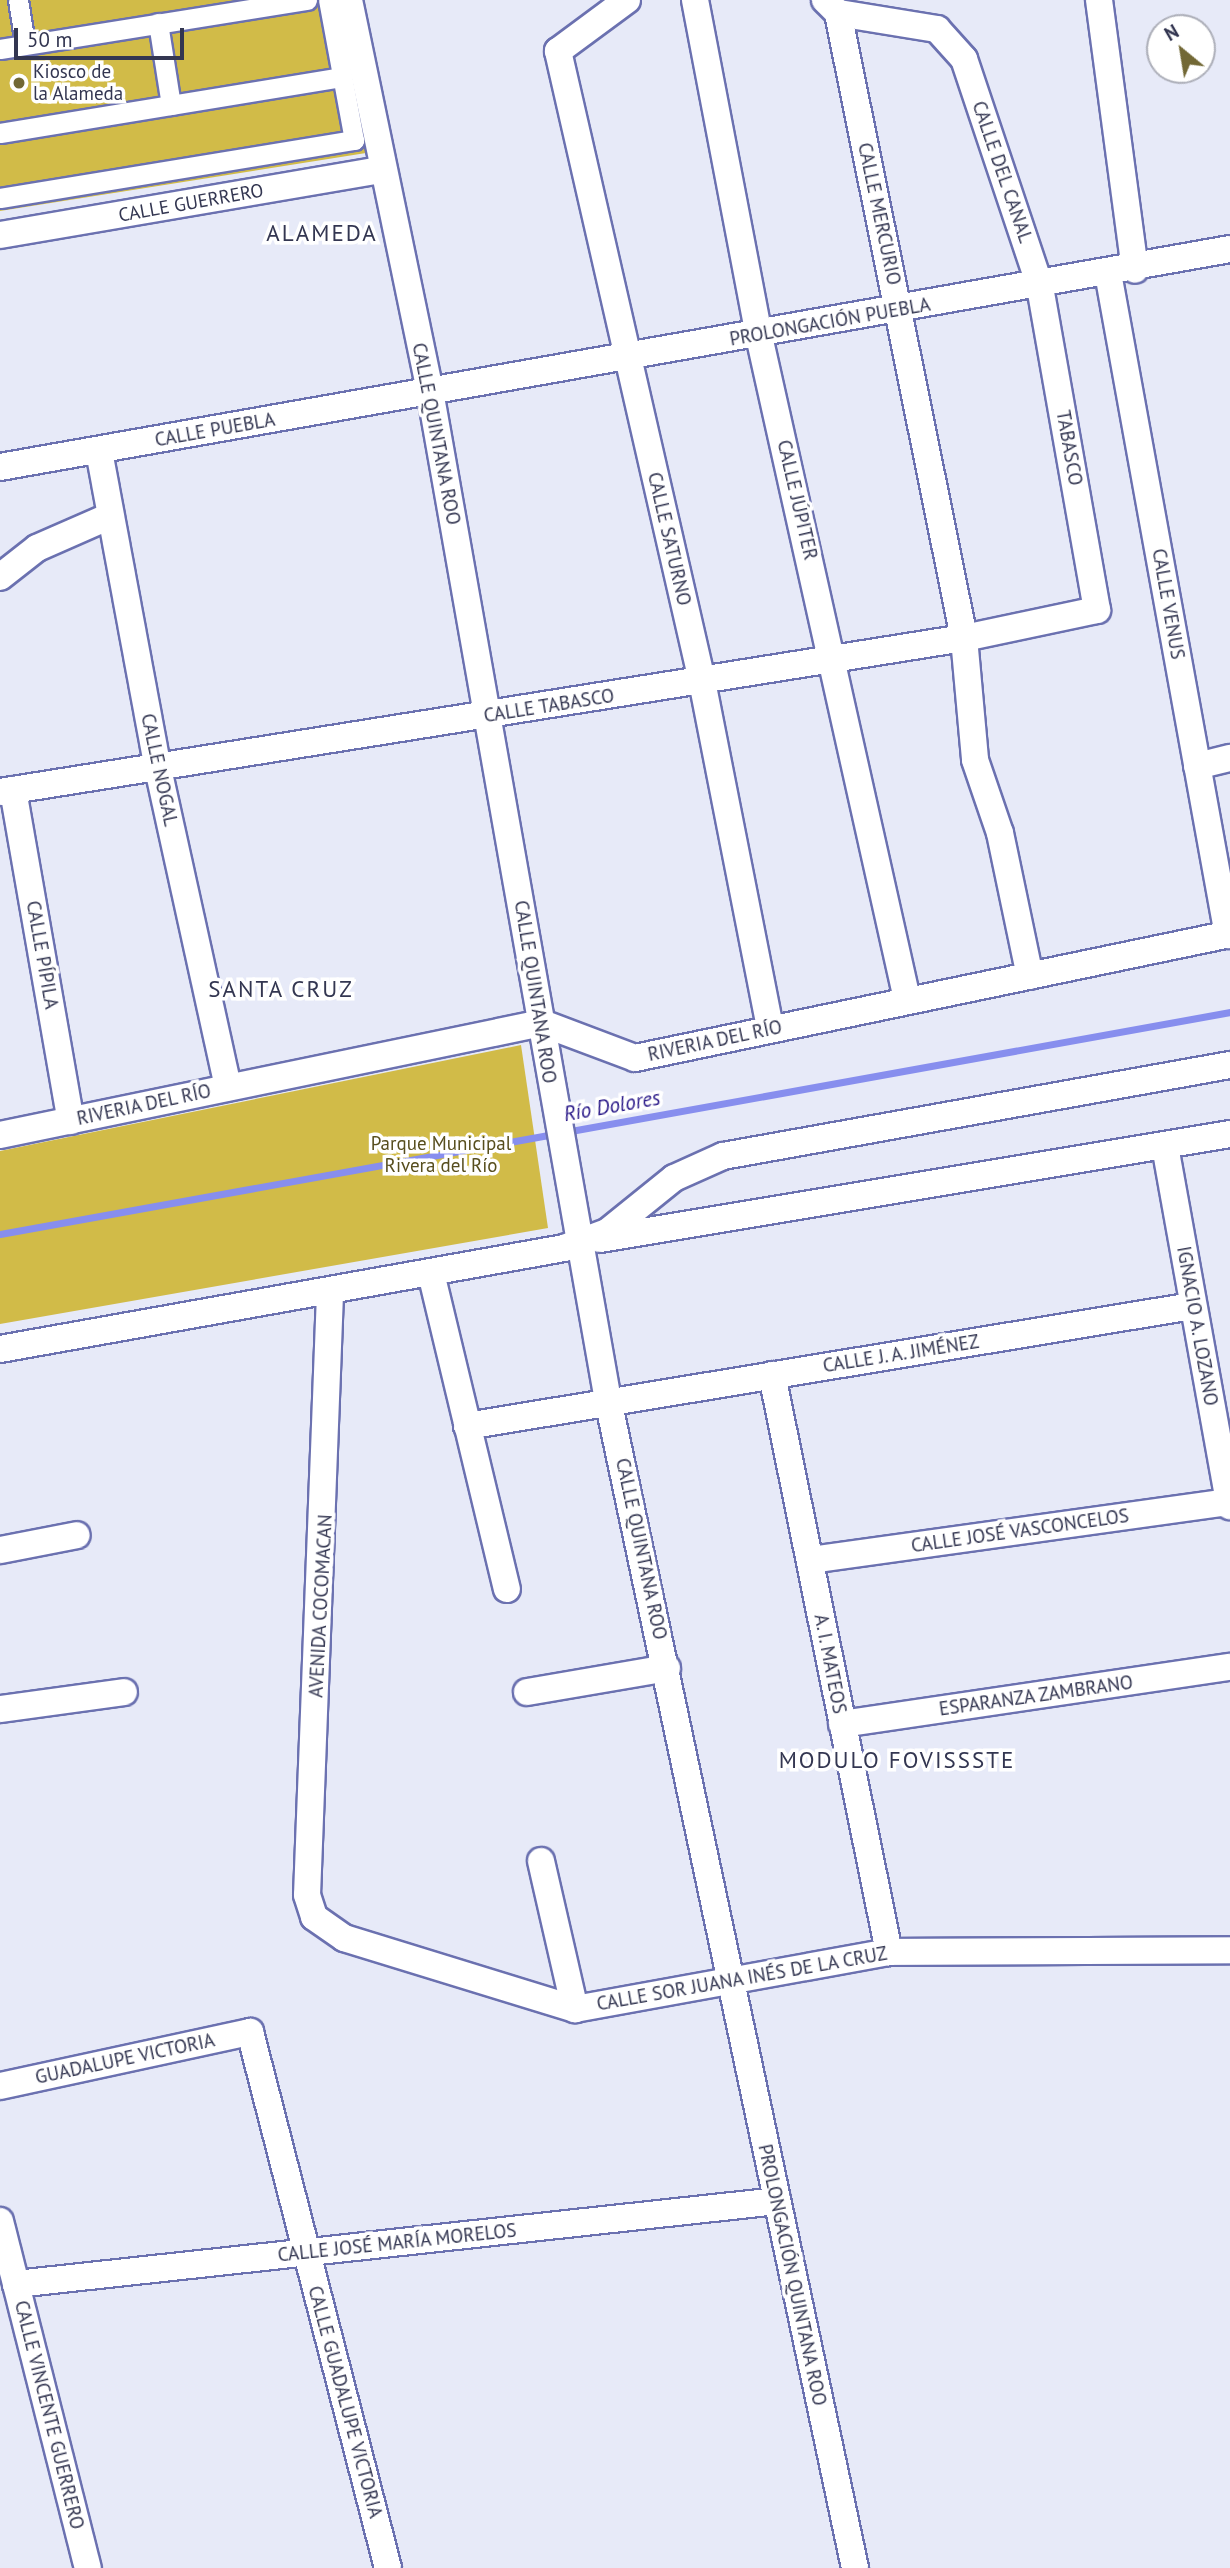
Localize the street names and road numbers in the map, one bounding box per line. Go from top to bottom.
street label: CALLE DEL CANAL [967,98,1037,246]
street label: CALLE MERCURIO [853,141,905,287]
street label: CALLE GUERRERO [117,179,265,227]
street label: PROLONGACIÓN PUEBLA [728,293,932,351]
street label: CALLE QUINTANA ROO [407,341,465,527]
street label: CALLE PUEBLA [153,408,277,452]
street label: TABASCO [1051,409,1087,487]
street label: CALLE JÚPITER [772,438,822,562]
street label: CALLE SATURNO [643,470,695,608]
street label: CALLE VENUS [1147,547,1189,661]
street label: CALLE TABASCO [482,684,616,728]
street label: CALLE NOGAL [136,712,182,828]
street label: CALLE QUINTANA ROO [509,898,561,1086]
street label: CALLE PÍPILA [21,899,63,1011]
street label: RIVERIA DEL RÍO [645,1015,785,1067]
street label: RIVERIA DEL RÍO [74,1079,214,1131]
street label: IGNACIO A. LOZANO [1172,1243,1222,1409]
street label: CALLE J. A. JIMÉNEZ [820,1330,982,1378]
street label: CALLE QUINTANA ROO [611,1456,671,1642]
street label: CALLE JOSÉ VASCONCELOS [909,1504,1131,1558]
street label: AVENIDA COCOMACAN [305,1513,337,1699]
street label: A. I. MATEOS [809,1611,851,1717]
street label: ESPARANZA ZAMBRANO [937,1671,1135,1721]
street label: CALLE SOR JUANA INÉS DE LA CRUZ [594,1942,890,2016]
street label: GUADALUPE VICTORIA [33,2029,217,2089]
street label: PROLONGACIÓN QUINTANA ROO [753,2142,831,2408]
street label: CALLE JOSÉ MARÍA MORELOS [276,2219,518,2267]
street label: CALLE GUADALUPE VICTORIA [303,2283,387,2521]
street label: CALLE VINCENTE GUERRERO [9,2298,89,2532]

